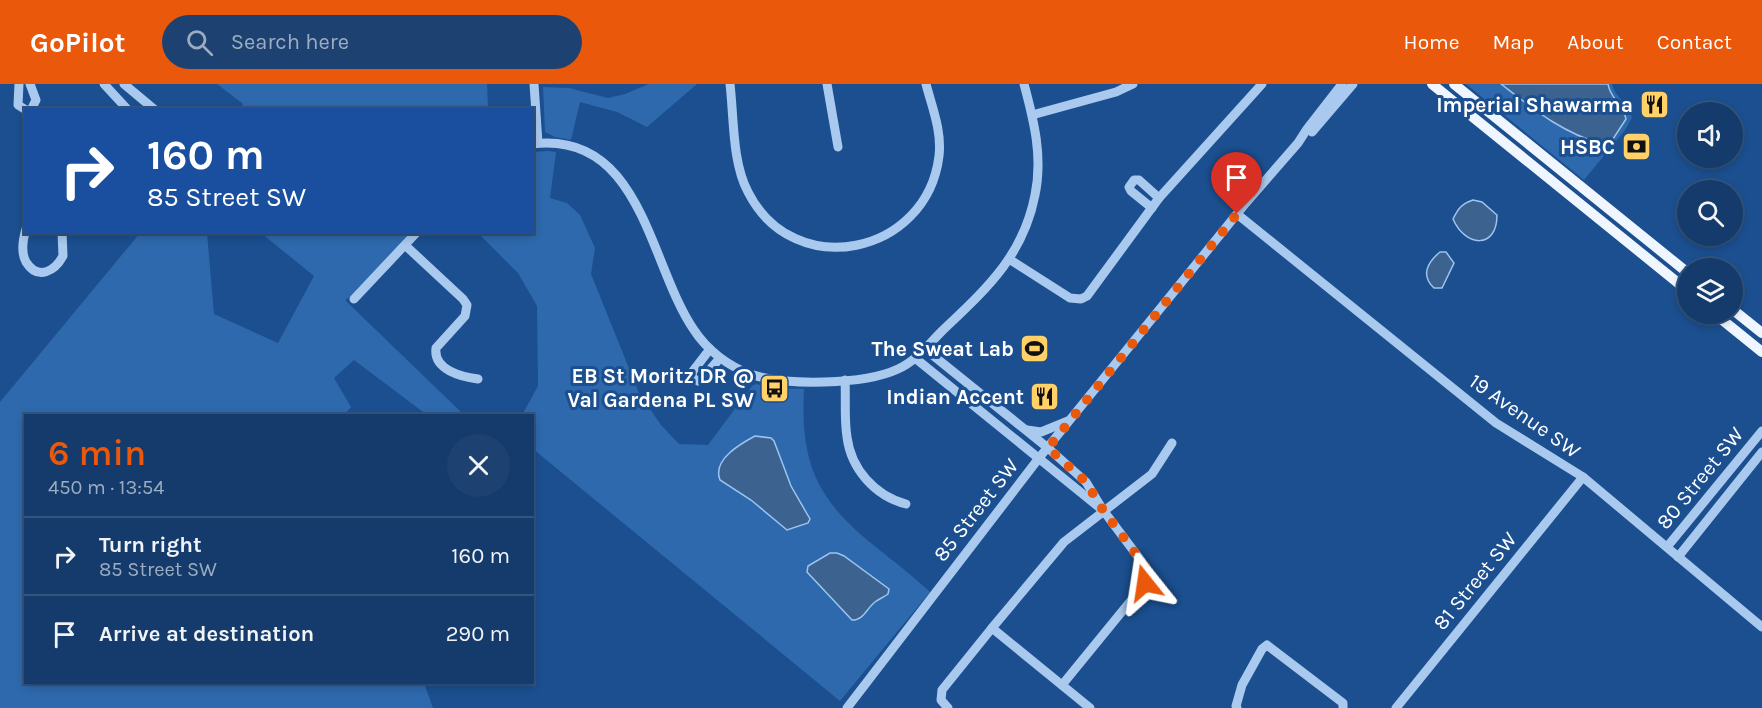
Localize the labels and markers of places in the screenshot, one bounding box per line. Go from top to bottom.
restaurant icon: Imperial Shawarma [1638,89,1670,121]
place label: Imperial Shawarma [1436,93,1633,117]
bank icon: HSBC [1620,131,1652,163]
place label: HSBC [1560,135,1615,159]
pin [1211,152,1262,214]
sports icon: The Sweat Lab [1019,333,1051,365]
place label: The Sweat Lab [871,337,1014,361]
place label: EB St Moritz DR @ Val Gardena PL SW [568,364,754,412]
bus stop icon: EB St Moritz DR @ Val Gardena PL SW [759,372,791,404]
restaurant icon: Indian Accent [1029,381,1061,413]
place label: Indian Accent [886,385,1024,409]

